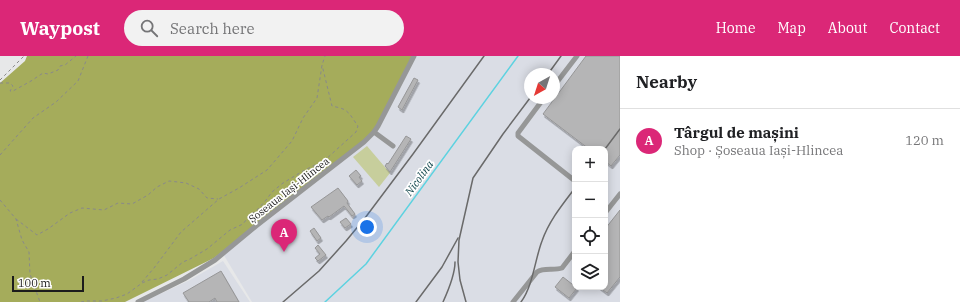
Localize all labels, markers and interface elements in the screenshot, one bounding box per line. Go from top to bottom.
search box [124,10,404,46]
text: Waypost [20,16,100,40]
icon: search [138,17,160,39]
text: Search here [170,19,254,38]
text: Home [716,19,755,37]
text: Map [777,19,806,37]
text: About [828,19,867,37]
text: Contact [889,19,940,37]
north arrow [524,68,560,104]
text: Nearby [636,71,697,93]
text: Târgul de mașini [674,123,799,142]
text: A [644,132,654,149]
text: 120 m [905,132,944,149]
text: Shop · Șoseaua Iași-Hlincea [674,142,843,159]
map controls [572,146,608,290]
button: + [572,146,608,182]
street label: Șoseaua Iași-Hlincea [246,154,332,225]
water label: Nicolina [401,158,436,199]
button: − [572,182,608,218]
your location [357,217,377,237]
button: locate [572,218,608,254]
pin: A [271,219,297,252]
button: layers [572,254,608,290]
scale bar [12,274,84,293]
text: 100 m [18,276,51,290]

